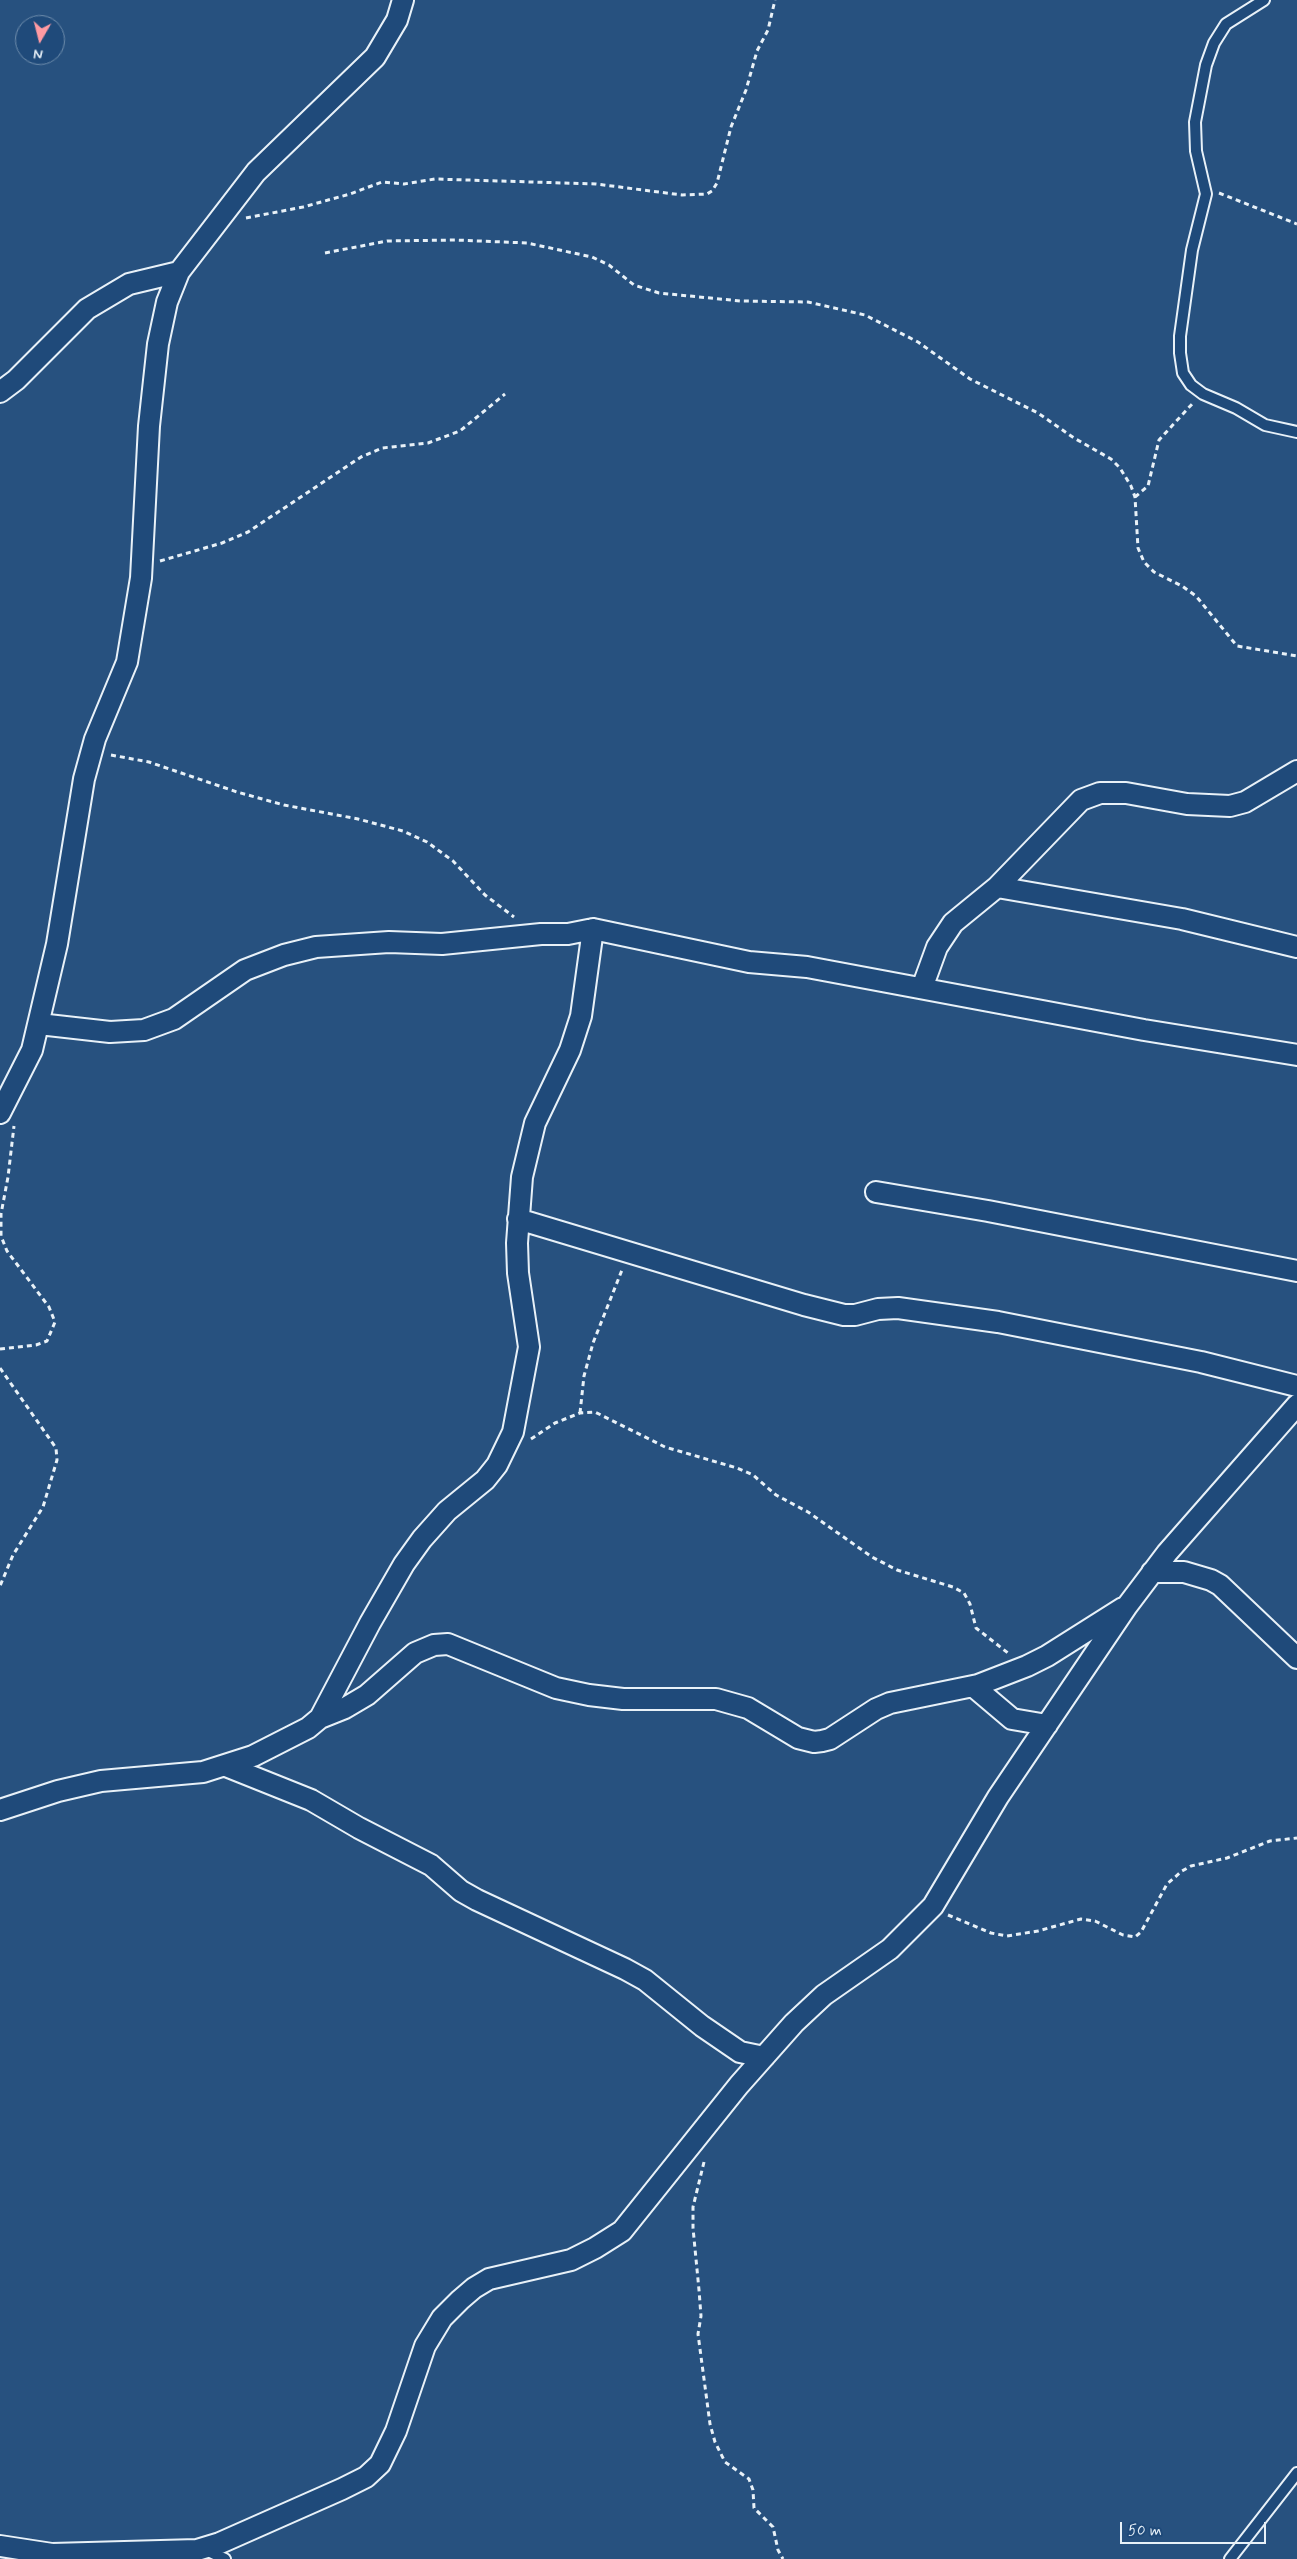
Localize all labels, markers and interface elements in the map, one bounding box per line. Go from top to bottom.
north arrow [15,15,65,65]
text: N [32,44,44,63]
scale bar [1122,2512,1268,2544]
text: 50 m [1128,2521,1162,2541]

